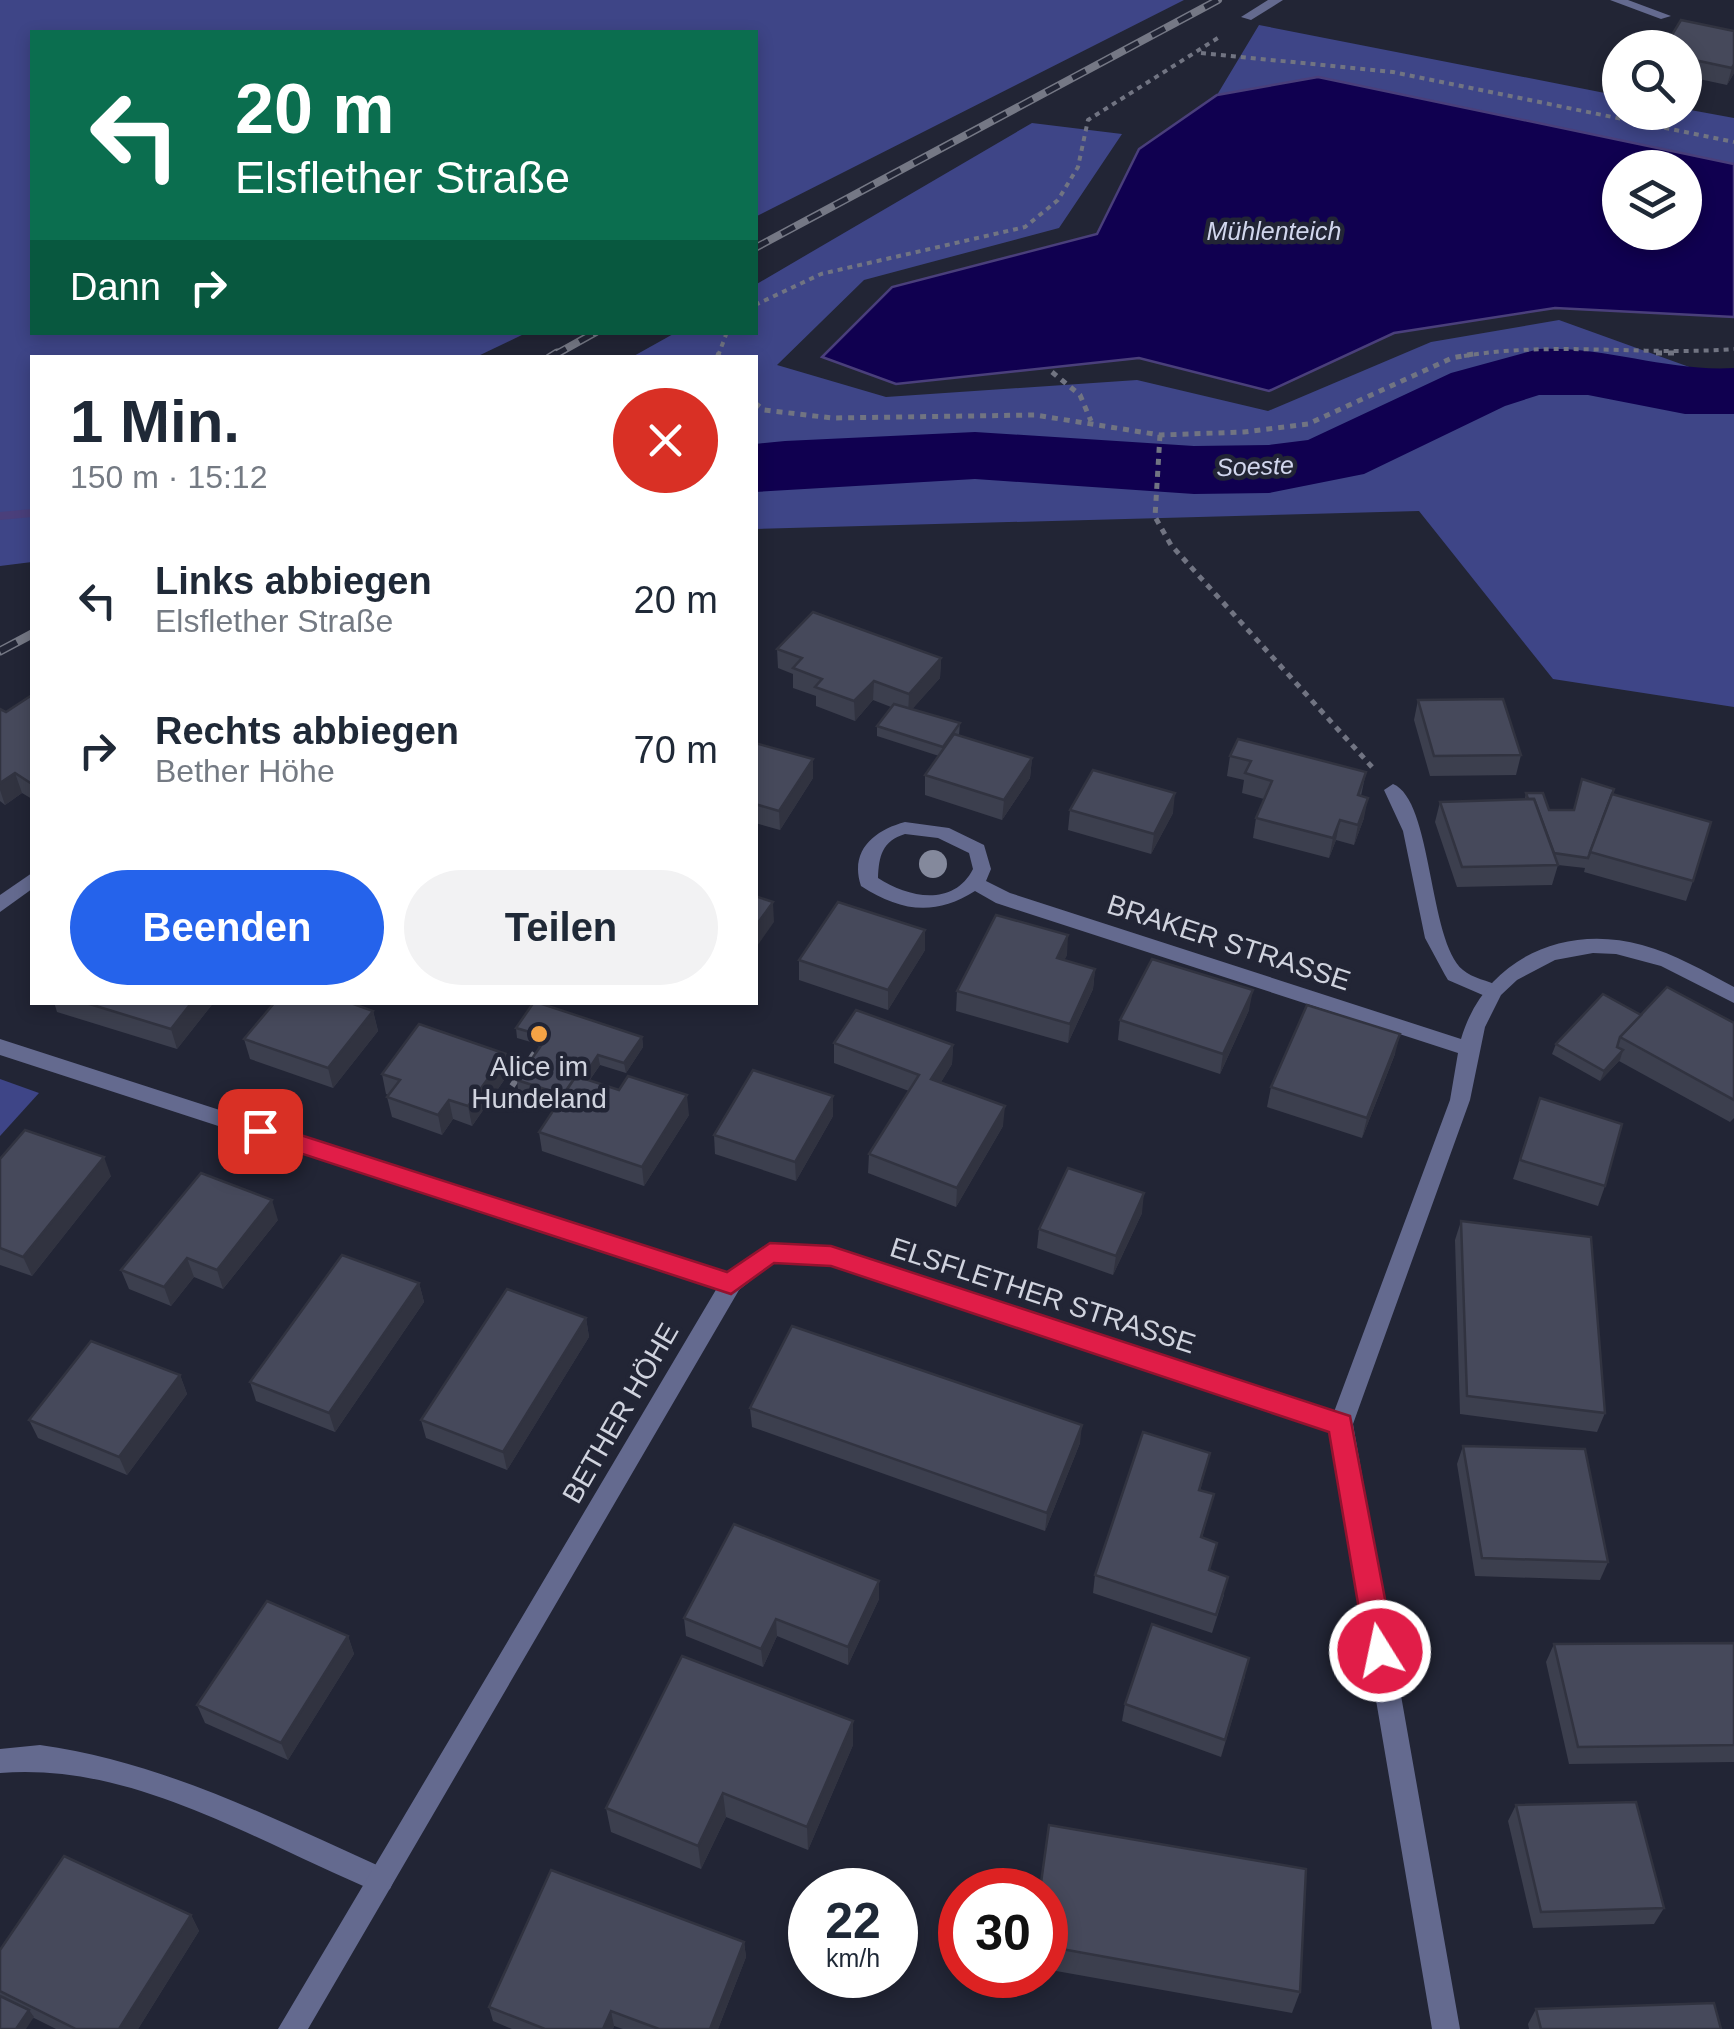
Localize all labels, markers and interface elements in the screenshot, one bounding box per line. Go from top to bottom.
map controls [1602,30,1702,250]
button: search [1602,30,1702,130]
icon: left [70,70,200,200]
text: 20 m [235,70,395,148]
button: layers [1602,150,1702,250]
text: Elsflether Straße [235,152,570,203]
water label: Mühlenteich [1207,217,1341,245]
icon: right [181,260,236,315]
text: Dann [70,266,161,308]
text: 1 Min. [70,388,240,455]
button: close [613,388,718,493]
water label: Soeste [1216,451,1294,481]
text: 150 m · 15:12 [70,459,267,495]
text: Links abbiegen [155,560,432,602]
icon: left [70,573,125,628]
text: 20 m [634,579,718,621]
text: Elsflether Straße [155,603,393,639]
text: Rechts abbiegen [155,710,459,752]
icon: right [70,723,125,778]
text: 70 m [634,729,718,771]
text: Bether Höhe [155,753,335,789]
button: Beenden [70,870,384,985]
button: Teilen [404,870,718,985]
street label: BRAKER STRASSE [1103,889,1354,996]
marker: Alice im Hundeland [528,1023,550,1045]
place label: Alice im Hundeland [471,1051,607,1114]
pin [218,1089,303,1174]
icon: arrive [233,1104,288,1159]
street label: ELSFLETHER STRASSE [886,1231,1199,1360]
street label: BETHER HÖHE [556,1318,684,1509]
position arrow [1328,1599,1432,1703]
speed limit sign: 30 [938,1868,1068,1998]
text: 22 [825,1893,881,1949]
text: km/h [826,1944,880,1972]

